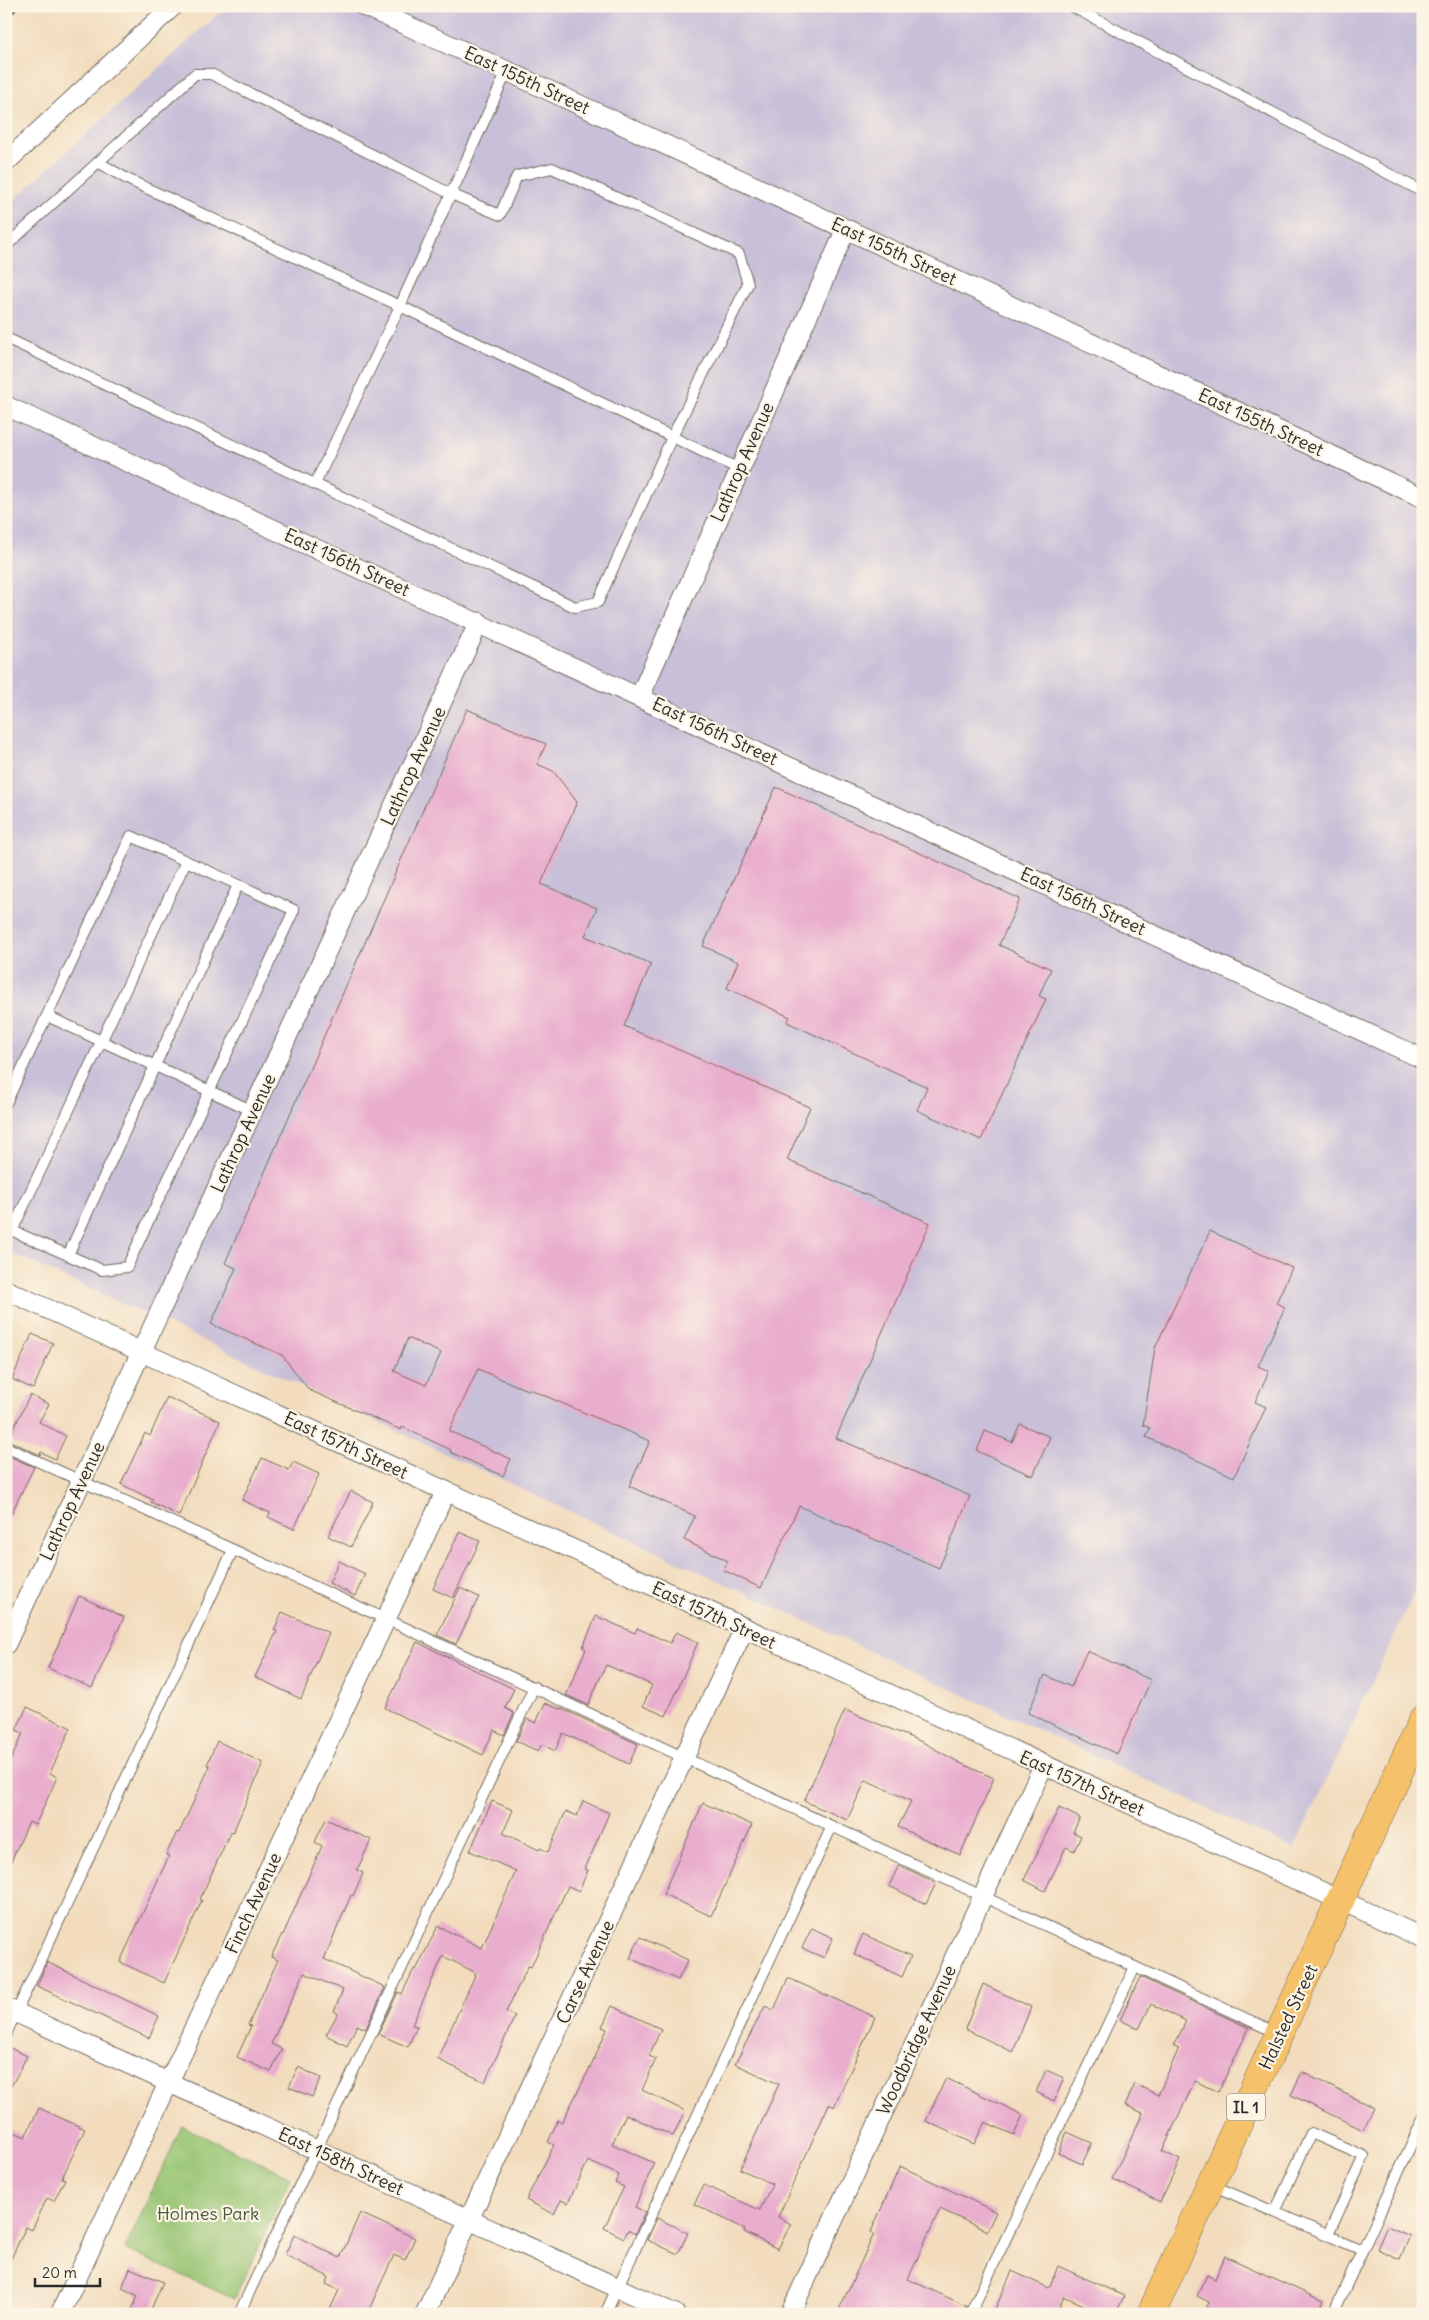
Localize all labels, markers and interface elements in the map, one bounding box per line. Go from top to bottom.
street label: East 155th Street [461,41,593,119]
street label: East 155th Street [828,212,960,290]
street label: East 155th Street [1195,383,1327,461]
street label: Lathrop Avenue [705,399,779,525]
street label: East 156th Street [281,523,413,601]
street label: East 156th Street [649,692,781,770]
street label: Lathrop Avenue [375,703,451,829]
street label: East 156th Street [1017,862,1149,940]
street label: Lathrop Avenue [205,1070,281,1196]
street label: East 157th Street [280,1406,412,1484]
street label: Lathrop Avenue [34,1438,110,1564]
street label: East 157th Street [648,1576,780,1654]
street label: East 157th Street [1016,1745,1148,1821]
street label: Finch Avenue [220,1849,286,1957]
street label: Carse Avenue [551,1916,619,2028]
street label: Woodbridge Avenue [871,1961,961,2119]
street label: Halsted Street [1254,1961,1322,2073]
road number: IL 1 [1227,2094,1265,2120]
street label: East 158th Street [275,2122,407,2200]
park label: Holmes Park [157,2202,259,2225]
scale bar [35,2255,100,2287]
text: 20 m [42,2263,77,2282]

